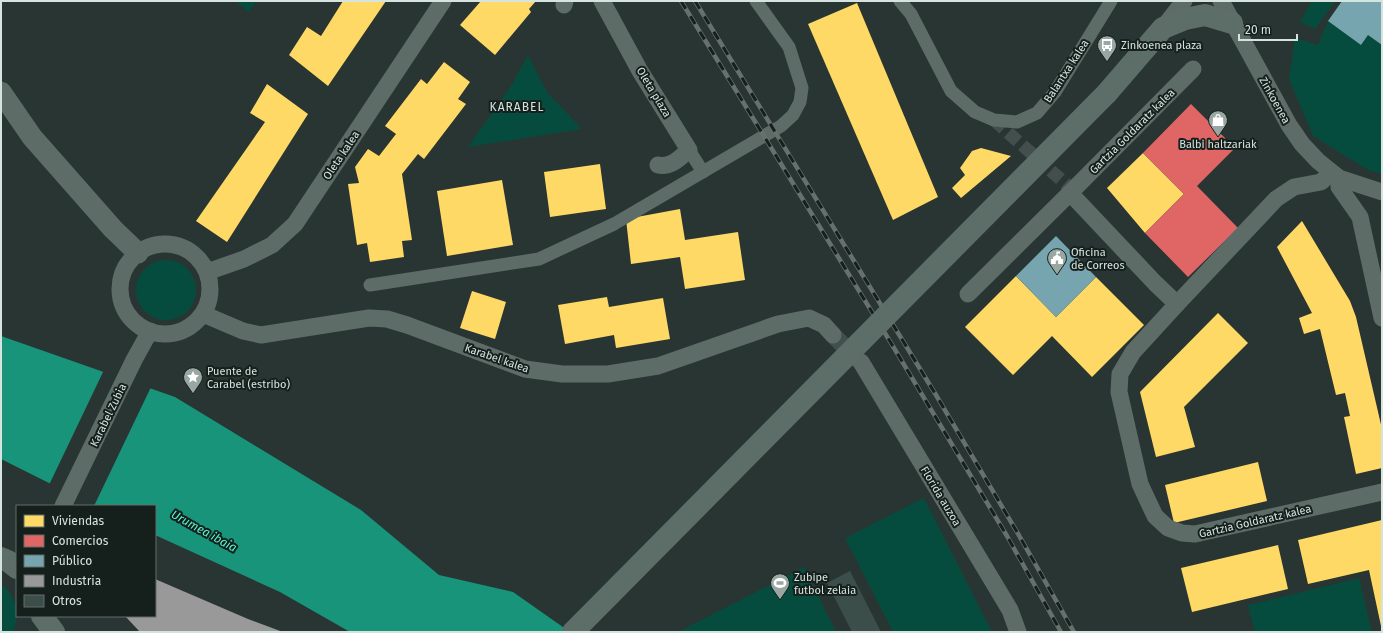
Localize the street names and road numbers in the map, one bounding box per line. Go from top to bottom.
street label: Balantxa kalea [1041,37,1092,105]
street label: Oleta plaza [634,65,674,120]
street label: Zinkoenea [1256,75,1293,126]
street label: Gartzia Goldaratz kalea [1087,86,1178,177]
street label: Oleta kalea [320,128,362,182]
street label: Karabel kalea [463,341,531,376]
street label: Karabel Zubia [88,382,129,449]
street label: Florida auzoa [918,464,963,528]
street label: Gartzia Goldaratz kalea [1198,502,1313,541]

